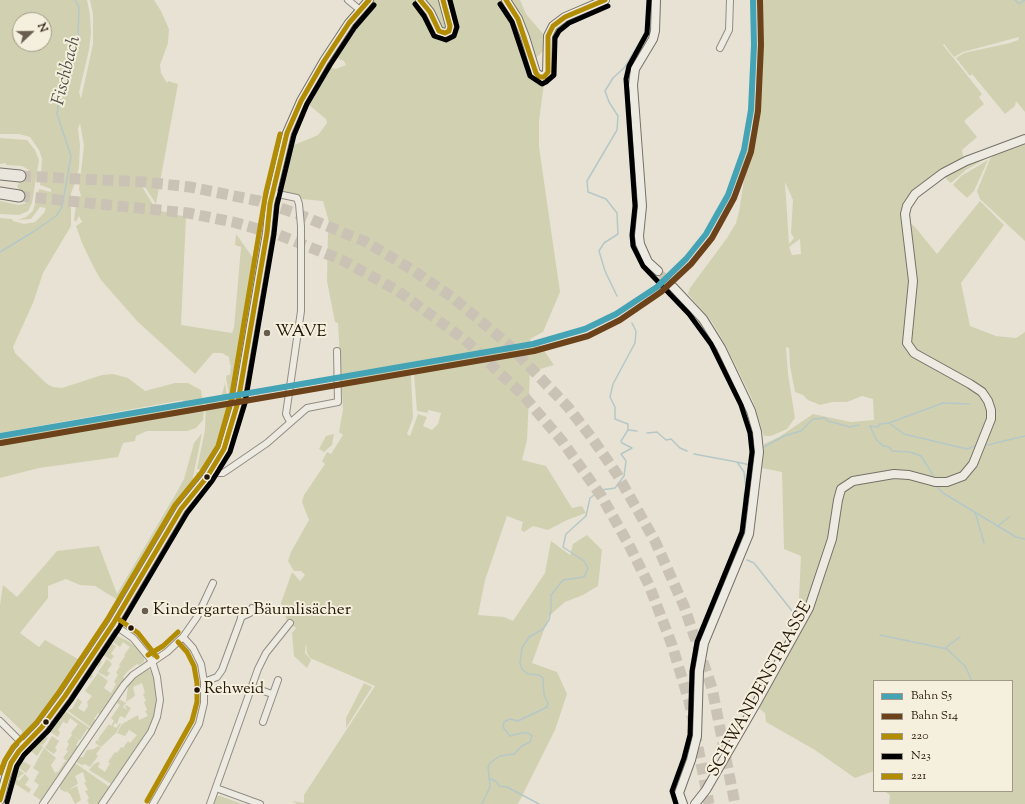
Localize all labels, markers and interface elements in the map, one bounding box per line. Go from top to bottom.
north arrow [12,12,52,52]
text: N [33,21,51,35]
water label: Fischbach [49,34,87,108]
place label: WAVE [275,323,327,343]
marker: WAVE [262,328,272,338]
unlabelled marker [202,472,212,482]
street label: SCHWANDENSTRASSE [704,599,818,781]
place label: Kindergarten Bäumlisächer [153,601,351,621]
marker: Kindergarten Bäumlisächer [140,606,150,616]
unlabelled marker [126,623,136,633]
place label: Rehweid [204,680,264,700]
legend [873,680,1013,792]
marker: Rehweid [192,685,202,695]
text: Bahn S5 [911,687,952,705]
text: Bahn S14 [911,707,958,725]
unlabelled marker [41,717,51,727]
text: 220 [911,727,929,745]
text: N23 [911,747,931,765]
text: 221 [911,767,926,785]

